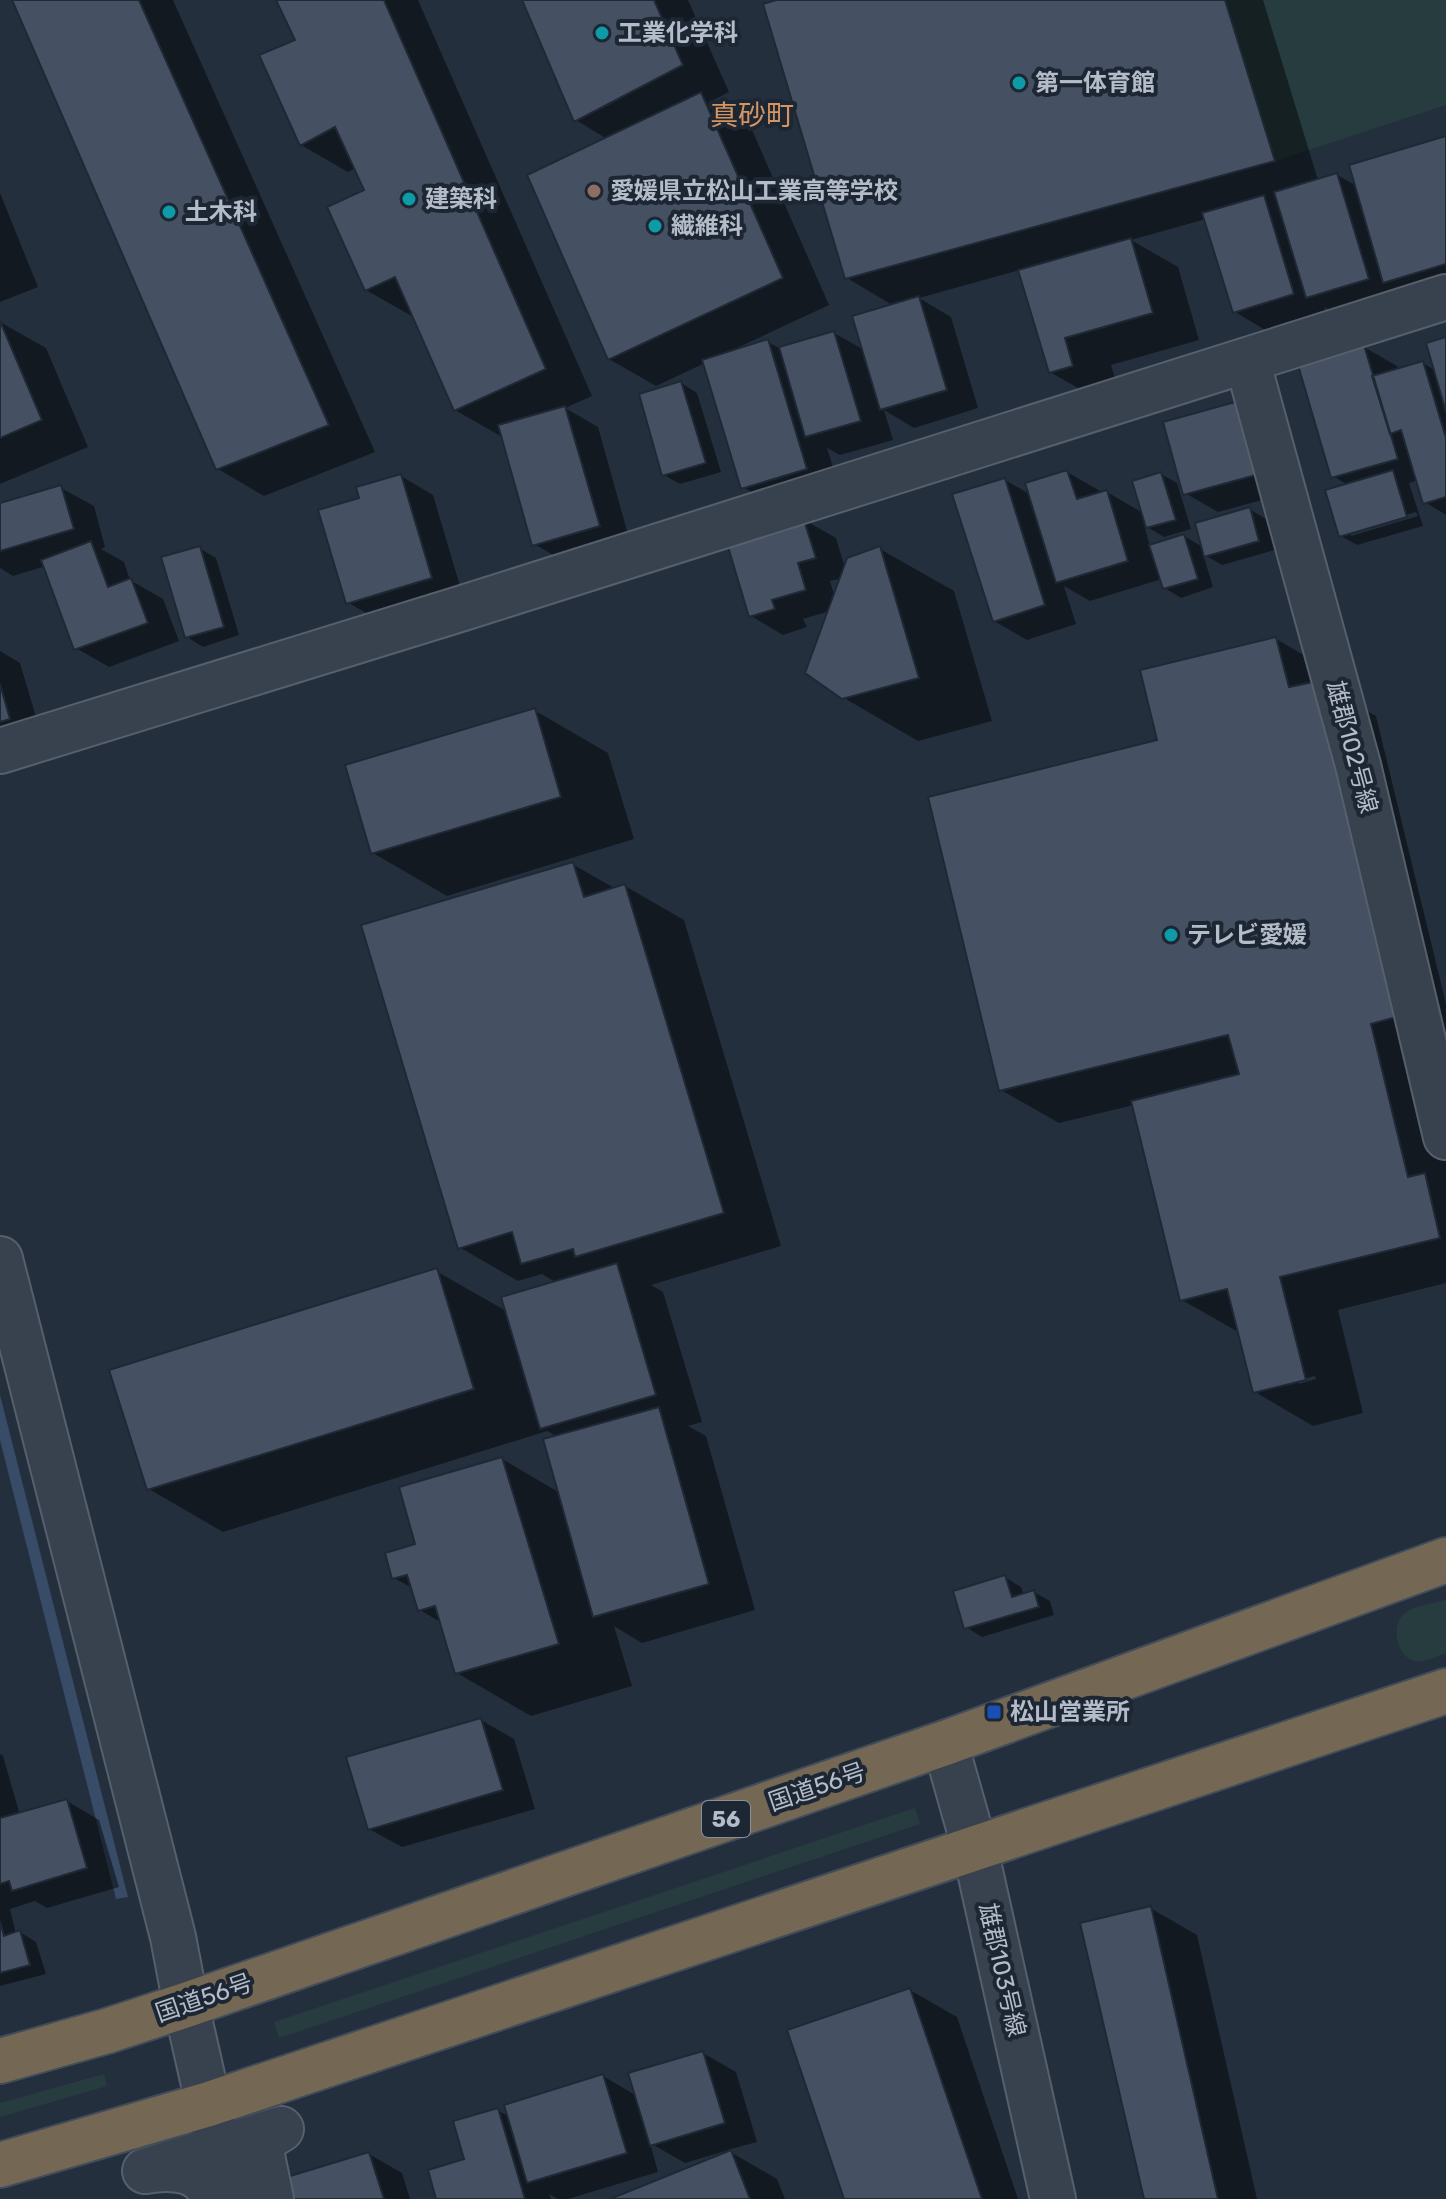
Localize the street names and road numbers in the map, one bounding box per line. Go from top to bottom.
street label: 雄郡102号線 [1321,678,1383,816]
street label: 国道56号 [765,1757,869,1817]
road number: 56 [702,1801,750,1837]
street label: 雄郡103号線 [973,1901,1031,2039]
street label: 国道56号 [152,1968,256,2028]

